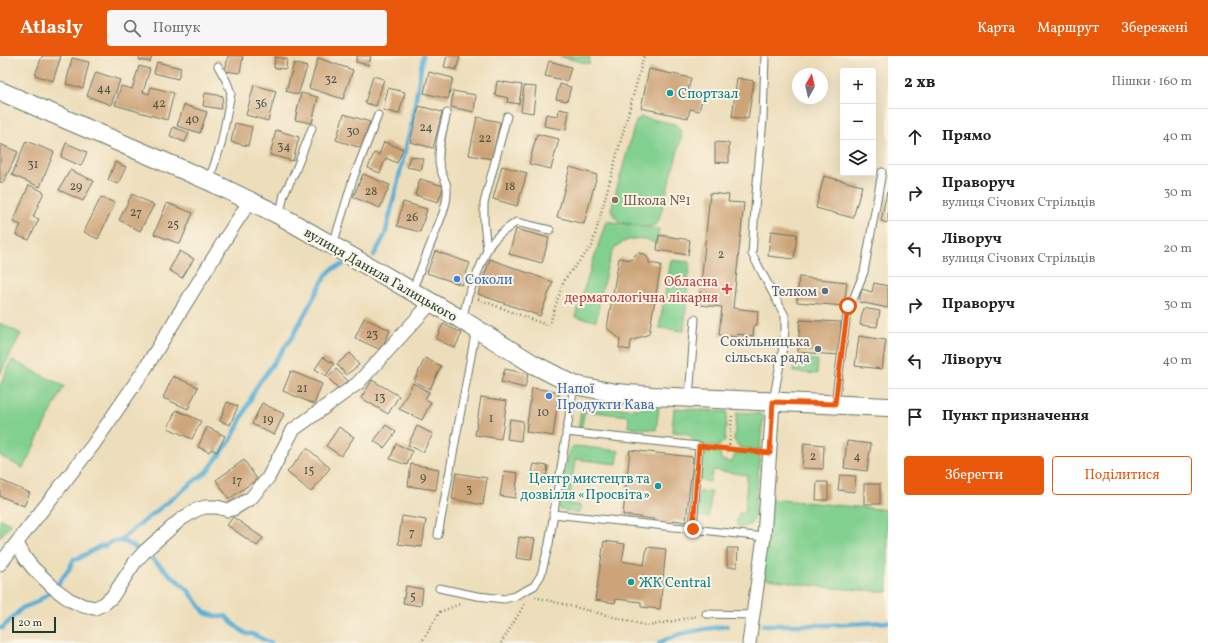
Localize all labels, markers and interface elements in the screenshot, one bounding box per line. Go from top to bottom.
search box [107,10,387,46]
text: Atlasly [20,15,83,41]
icon: search [121,17,143,39]
text: Пошук [153,18,200,39]
text: Карта [977,19,1015,38]
text: Маршрут [1037,19,1099,38]
text: Збережені [1121,19,1188,38]
north arrow [792,68,828,104]
map controls [840,68,876,176]
button: + [840,68,876,104]
text: 2 хв [904,71,936,94]
house number: 32 [325,72,337,88]
text: Пішки · 160 m [1112,73,1192,91]
house number: 44 [97,81,111,97]
place label: Спортзал [678,85,739,104]
marker: Спортзал [665,88,675,98]
house number: 42 [152,96,166,112]
house number: 36 [255,96,267,112]
button: − [840,104,876,140]
house number: 40 [185,112,199,128]
house number: 24 [419,120,433,136]
house number: 30 [346,124,360,140]
icon: ahead [904,126,926,148]
text: Прямо [942,126,991,147]
text: 40 m [1163,128,1192,146]
house number: 22 [479,131,491,147]
house number: 34 [277,139,291,155]
button: layers [840,140,876,176]
house number: 31 [28,157,38,173]
text: Праворуч [942,173,1015,194]
house number: 29 [70,179,82,195]
house number: 18 [505,179,515,195]
icon: right [904,182,926,204]
house number: 28 [365,184,377,200]
text: 30 m [1164,184,1192,202]
place label: Школа №1 [623,192,691,211]
text: вулиця Січових Стрільців [942,194,1095,212]
marker: Школа №1 [610,195,620,205]
house number: 27 [130,205,142,221]
house number: 26 [406,210,418,226]
house number: 25 [167,217,179,233]
street label: вулиця Данила Галицького [300,224,460,327]
text: Ліворуч [942,229,1002,250]
icon: left [904,238,926,260]
text: 20 m [1163,240,1192,258]
house number: 2 [718,247,724,263]
text: вулиця Січових Стрільців [942,250,1095,268]
place label: Соколи [465,271,513,290]
place label: Обласна дерматологічна лікарня [564,273,718,308]
marker: Соколи [452,274,462,284]
marker: Обласна дерматологічна лікарня [721,283,733,295]
place label: Телком [771,283,817,302]
marker: Телком [820,286,830,296]
icon: right [904,294,926,316]
text: Праворуч [942,294,1015,315]
text: 30 m [1164,296,1192,314]
route start [839,297,857,315]
house number: 23 [366,327,378,343]
place label: Сокільницька сільська рада [720,333,810,368]
marker: Сокільницька сільська рада [813,344,823,354]
icon: left [904,350,926,372]
text: Ліворуч [942,350,1002,371]
text: 40 m [1163,352,1192,370]
place label: Напої Продукти Кава [557,380,655,415]
house number: 21 [296,381,308,397]
house number: 13 [375,390,385,406]
marker: Напої Продукти Кава [544,391,554,401]
house number: 10 [537,405,549,421]
icon: arrive [904,406,926,428]
text: Пункт призначення [942,406,1089,427]
house number: 1 [489,411,493,427]
house number: 19 [263,412,273,428]
house number: 2 [810,449,816,465]
house number: 4 [853,449,861,465]
button: Зберегти [904,456,1044,495]
button: Поділитися [1052,456,1192,495]
house number: 15 [304,463,314,479]
house number: 9 [420,470,426,486]
place label: Центр мистецтв та дозвілля «Просвіта» [520,470,650,505]
house number: 17 [232,473,242,489]
marker: Центр мистецтв та дозвілля «Просвіта» [653,481,663,491]
house number: 3 [466,482,472,498]
route end [684,520,702,538]
house number: 7 [409,525,415,541]
place label: ЖК Central [639,574,711,593]
marker: ЖК Central [626,577,636,587]
house number: 5 [410,589,416,605]
scale bar [12,615,56,634]
text: 20 m [18,616,42,631]

